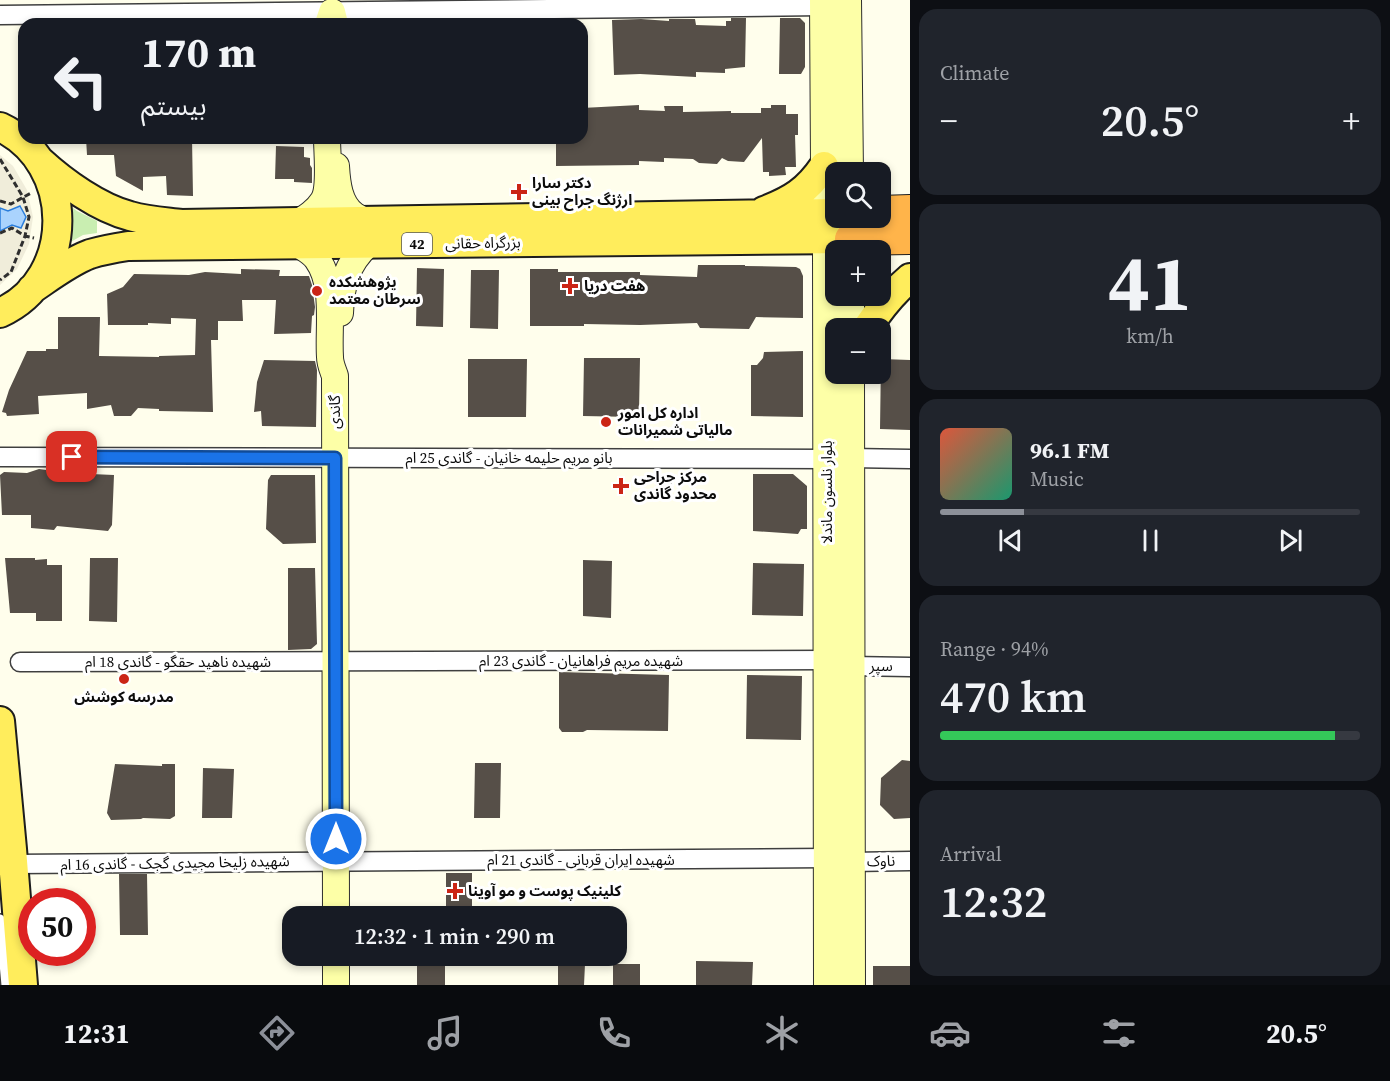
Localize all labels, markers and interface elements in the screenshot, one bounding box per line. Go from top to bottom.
text: 170 m [141,23,256,81]
icon: left [42,42,120,120]
text: Climate [940,59,1009,87]
text: بیستم [141,87,207,124]
text: 20.5° [1101,89,1199,151]
text: − [940,98,958,143]
text: + [1343,98,1360,143]
map controls [825,162,891,384]
button: search [825,162,891,228]
place label: دکتر سارا ارژنگ جراح بینی [532,172,632,211]
marker: دکتر سارا ارژنگ جراح بینی [510,183,528,201]
text: 41 [1108,229,1192,336]
street label: بزرگراه حقانی [445,231,521,254]
road number: 42 [402,233,432,255]
button: + [825,240,891,306]
place label: پژوهشکده سرطان معتمد [329,271,421,309]
place label: هفت دریا [584,275,646,296]
marker: هفت دریا [561,277,579,295]
marker: پژوهشکده سرطان معتمد [310,284,324,298]
button: − [825,318,891,384]
text: km/h [1126,322,1174,350]
street label: گاندی [324,394,345,429]
place label: اداره کل امور مالیاتی شمیرانات [617,402,733,440]
marker: اداره کل امور مالیاتی شمیرانات [599,415,613,429]
pin [46,431,97,482]
text: 96.1 FM [1030,435,1109,465]
icon: arrive [55,440,88,473]
street label: بلوار نلسون ماندلا [816,440,837,544]
street label: بانو مریم حلیمه خانیان - گاندی 25 ام [405,447,613,469]
text: Music [1030,465,1084,493]
place label: مرکز جراحی محدود گاندی [634,466,717,504]
marker: مرکز جراحی محدود گاندی [612,477,630,495]
icon: previous [994,524,1027,557]
icon: pause [1134,524,1167,557]
icon: next [1274,524,1307,557]
text: Range · 94% [940,635,1049,663]
street label: شهیده مریم فراهانیان - گاندی 23 ام [479,650,683,672]
street label: شهیده ناهید حقگو - گاندی 18 ام [85,651,271,673]
street label: سپر [868,655,893,676]
text: 470 km [940,665,1087,727]
marker: مدرسه کوشش [117,672,131,686]
place label: مدرسه کوشش [74,686,174,707]
position arrow [304,807,368,871]
text: Arrival [940,840,1002,868]
street label: شهیده ایران قربانی - گاندی 21 ام [487,849,675,871]
street label: شهیده زلیخا مجیدی گجک - گاندی 16 ام [60,850,290,876]
street label: ناوک [867,850,895,871]
text: 12:32 [940,870,1047,932]
place label: کلینیک پوست و مو آوینا [468,880,621,901]
marker: کلینیک پوست و مو آوینا [446,882,464,900]
speed limit sign: 50 [18,888,96,966]
text: 12:32 · 1 min · 290 m [354,921,555,951]
icon: directions [256,1012,298,1054]
icon: music [424,1012,466,1054]
icon: phone [593,1012,635,1054]
icon: climate [761,1012,803,1054]
icon: car [929,1012,971,1054]
icon: filters [1098,1012,1140,1054]
text: 12:31 [63,1015,130,1052]
text: 20.5° [1266,1015,1327,1052]

